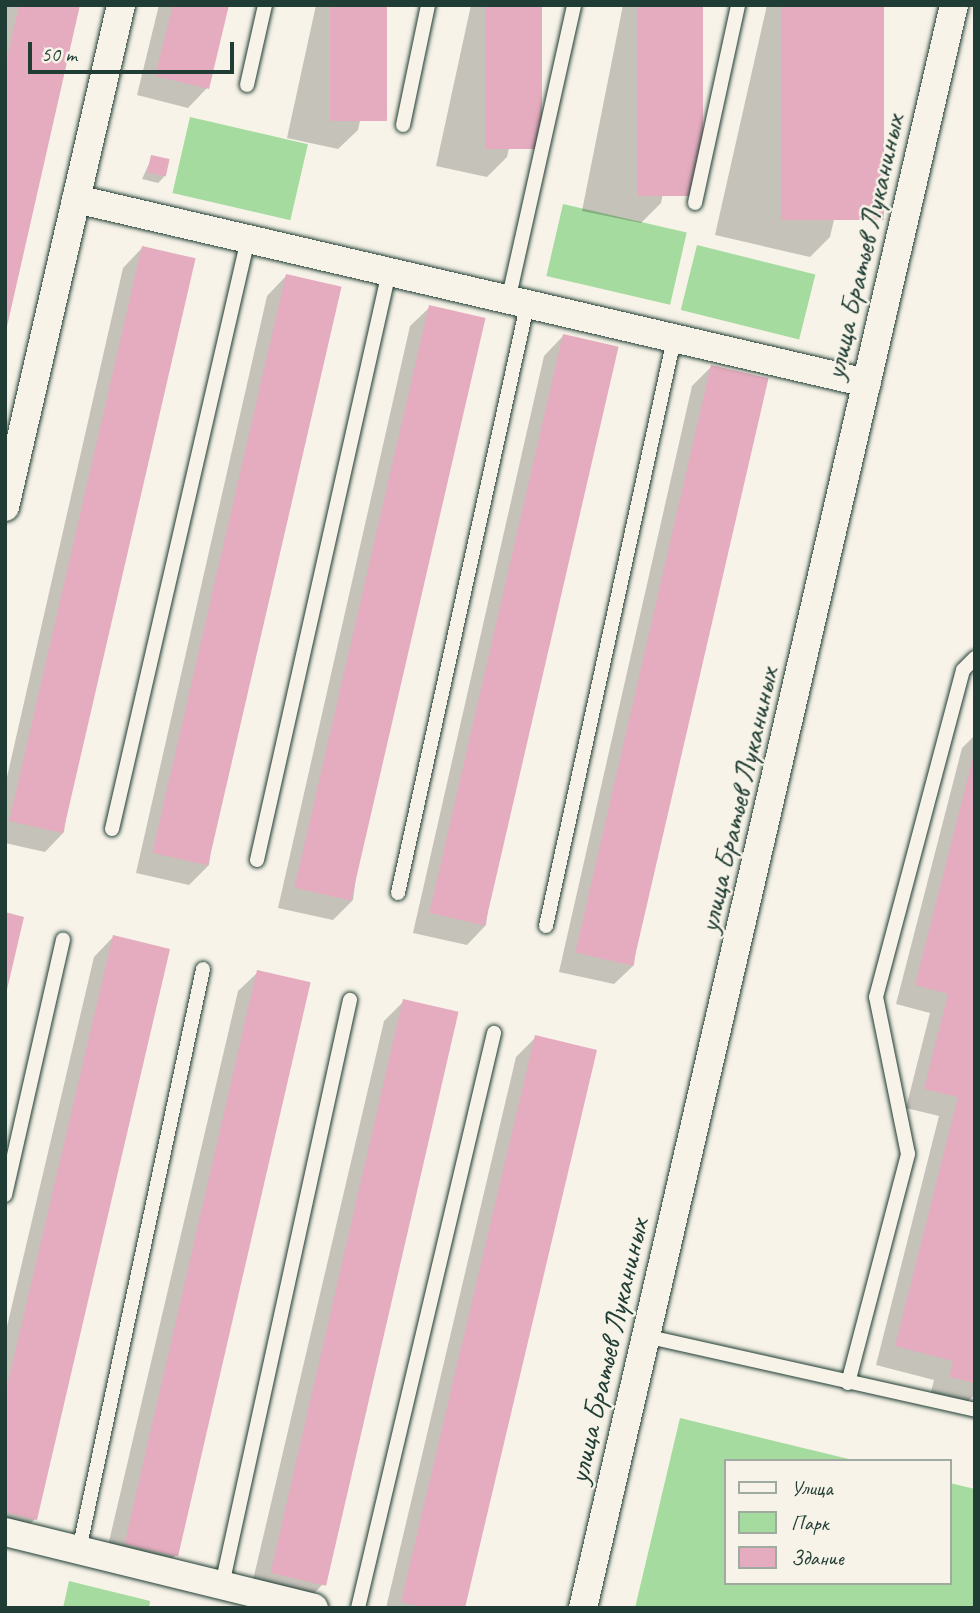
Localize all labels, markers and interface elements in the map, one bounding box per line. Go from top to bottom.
scale bar [32,28,238,72]
text: 50 m [41,41,77,67]
street label: улица Братьев Луканиных [816,111,912,383]
street label: улица Братьев Луканиных [690,664,786,936]
street label: улица Братьев Луканиных [560,1215,656,1487]
legend [724,1459,952,1585]
text: Улица [791,1475,833,1501]
text: Парк [791,1510,828,1536]
text: Здание [791,1545,844,1571]

